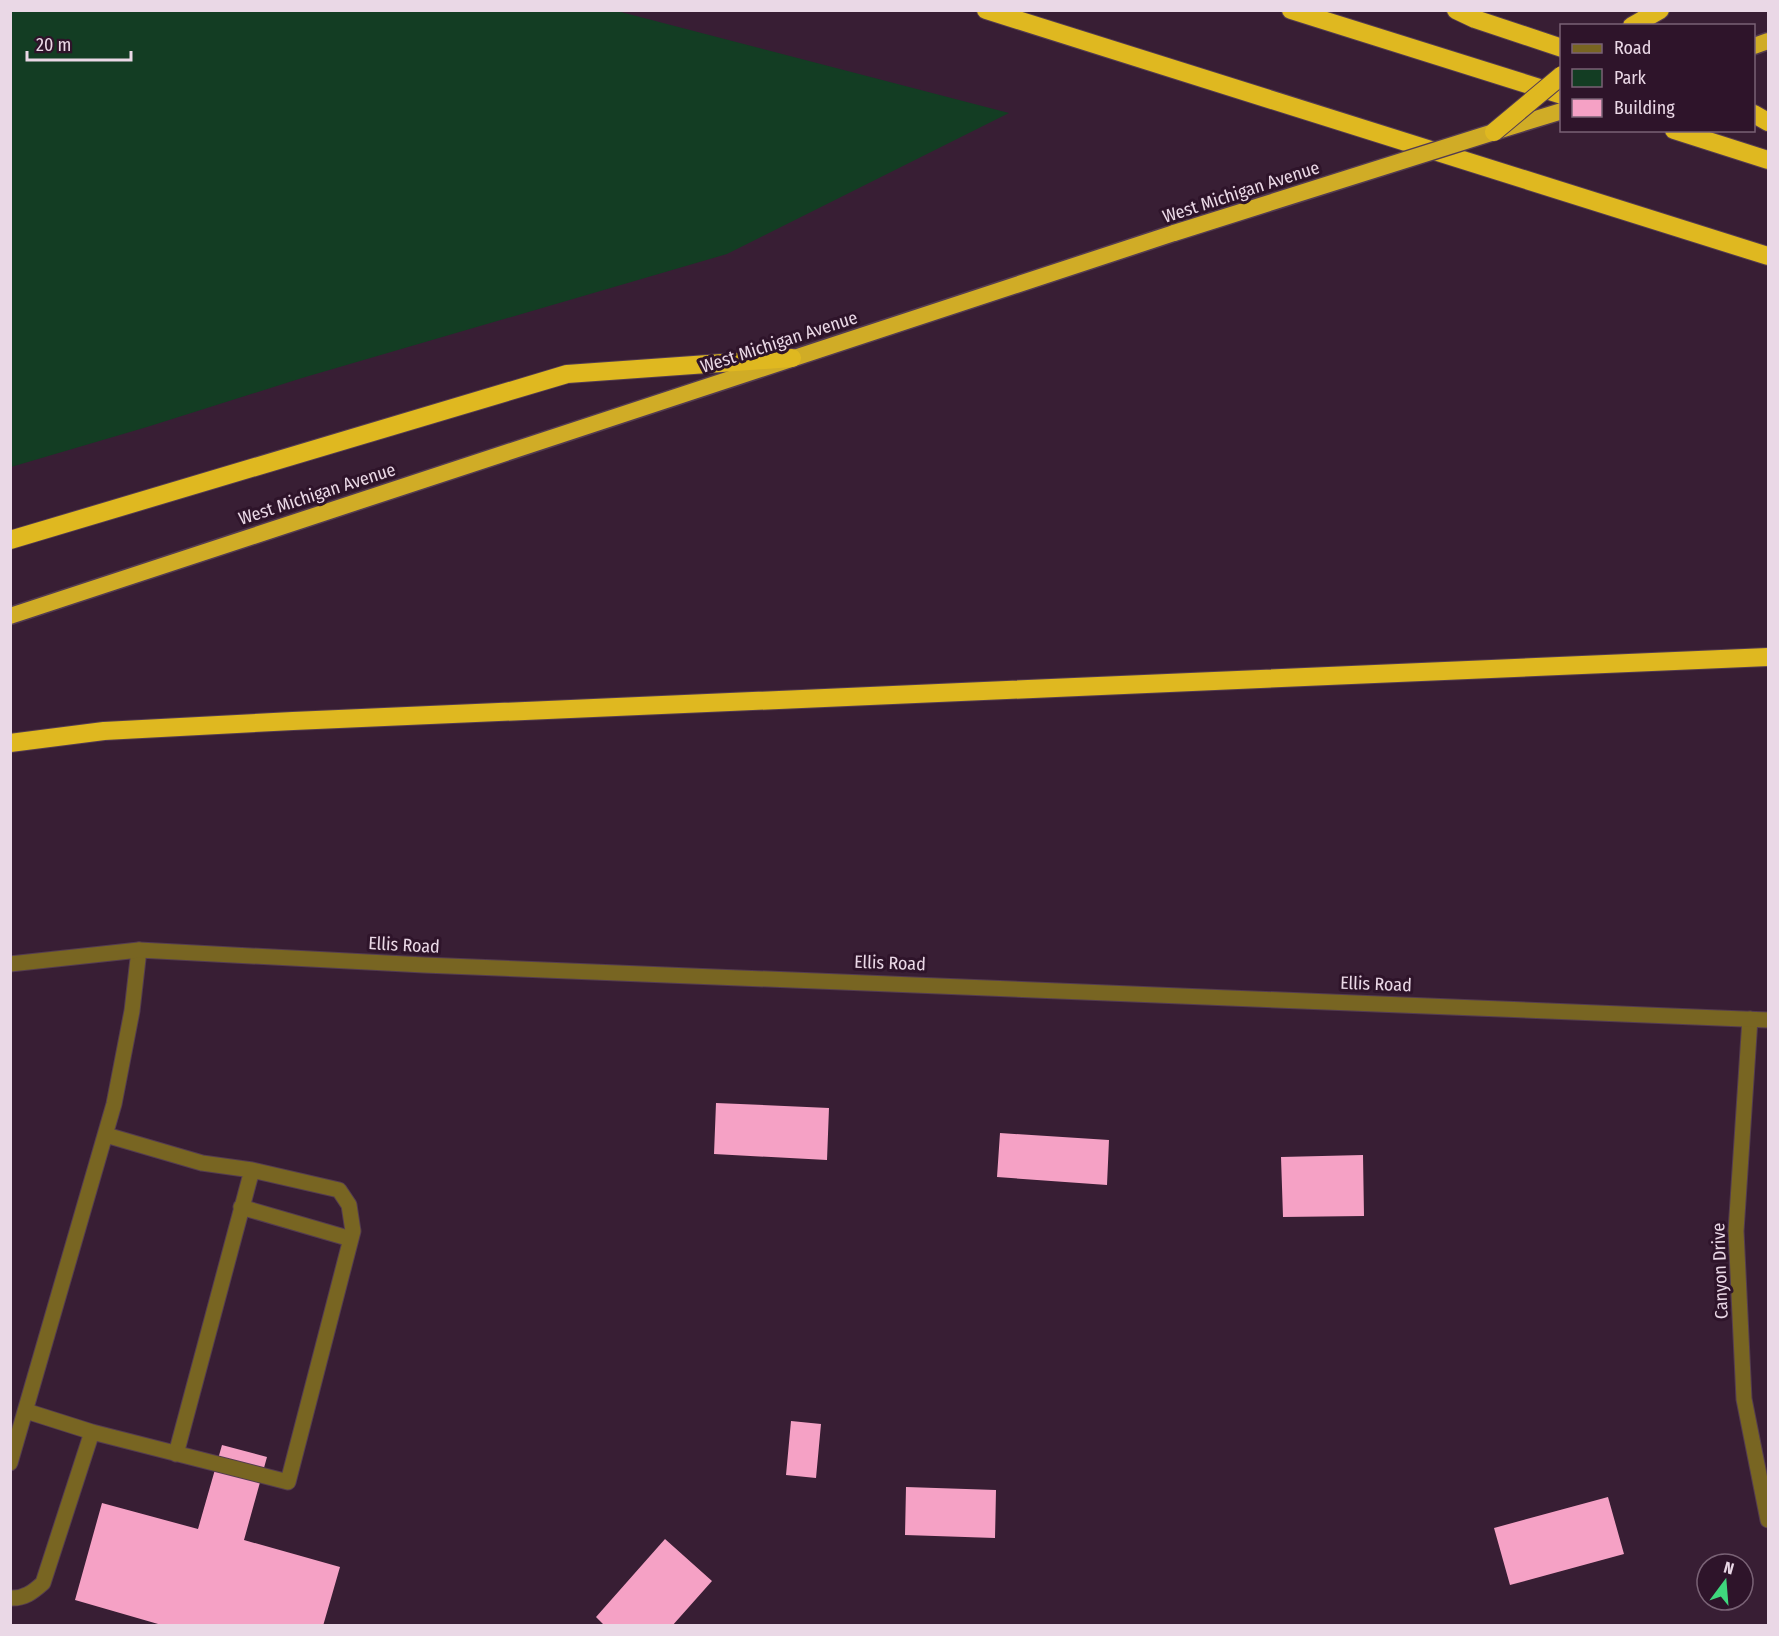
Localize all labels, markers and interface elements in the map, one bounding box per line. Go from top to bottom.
scale bar [27,24,130,62]
legend [1560,24,1755,132]
text: 20 m [36,34,71,56]
text: Road [1614,37,1651,59]
text: Park [1614,67,1647,89]
text: Building [1614,97,1675,119]
street label: West Michigan Avenue [1160,156,1322,228]
street label: West Michigan Avenue [698,306,860,378]
street label: West Michigan Avenue [236,458,398,530]
street label: Ellis Road [368,932,440,958]
street label: Ellis Road [854,951,926,975]
street label: Ellis Road [1340,972,1412,996]
street label: Canyon Drive [1707,1222,1733,1320]
north arrow [1695,1552,1755,1612]
text: N [1722,1558,1736,1579]

